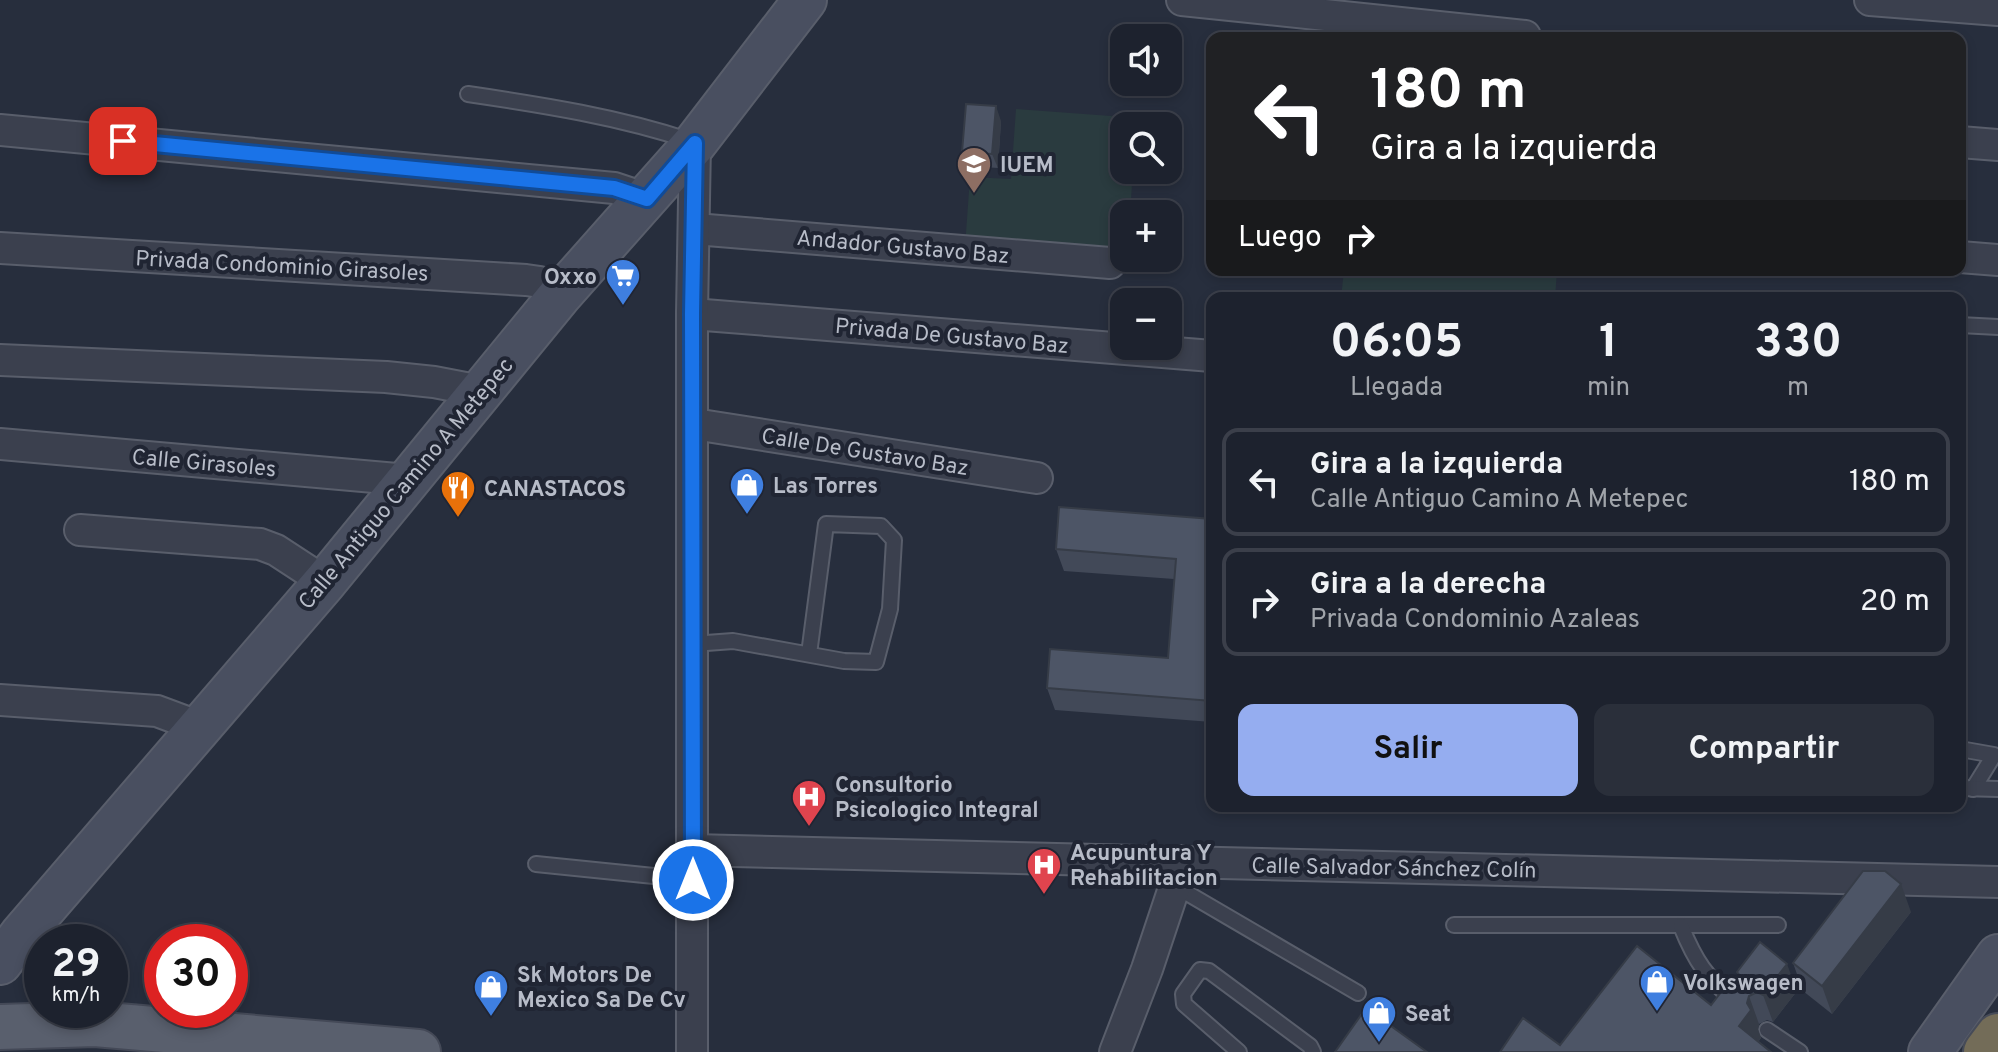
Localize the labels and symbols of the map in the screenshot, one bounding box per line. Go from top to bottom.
pin [89,107,157,175]
school or university icon: IUEM [955,145,993,195]
place label: IUEM [1000,153,1054,180]
street label: Andador Gustavo Baz [795,226,1010,271]
street label: Privada Condominio Girasoles [135,246,429,289]
supermarket icon: Oxxo [604,257,642,307]
place label: Oxxo [544,265,597,292]
street label: Privada De Gustavo Baz [834,314,1070,361]
street label: Calle Antiguo Camino A Metepec [294,353,520,616]
street label: Calle De Gustavo Baz [759,424,970,483]
street label: Calle Girasoles [130,445,277,484]
shop icon: Las Torres [728,466,766,516]
restaurant icon: CANASTACOS [439,469,477,519]
place label: Las Torres [773,474,878,501]
place label: CANASTACOS [484,477,626,504]
place label: Consultorio Psicologico Integral [835,773,1039,825]
hospital icon: Consultorio Psicologico Integral [790,778,828,828]
position arrow [651,838,735,922]
place label: Acupuntura Y Rehabilitacion [1070,841,1218,893]
hospital icon: Acupuntura Y Rehabilitacion [1025,846,1063,896]
street label: Calle Salvador Sánchez Colín [1251,854,1537,885]
speed limit sign: 30 [144,924,248,1028]
place label: Sk Motors De Mexico Sa De Cv [517,963,686,1015]
shop icon: Volkswagen [1638,963,1676,1013]
shop icon: Sk Motors De Mexico Sa De Cv [472,968,510,1018]
place label: Volkswagen [1683,971,1804,998]
shop icon: Seat [1360,994,1398,1044]
place label: Seat [1405,1002,1451,1029]

